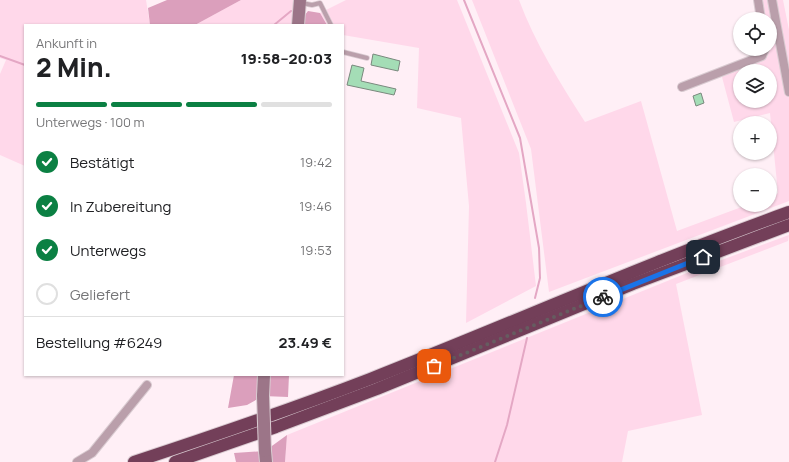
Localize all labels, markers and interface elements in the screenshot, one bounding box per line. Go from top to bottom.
map controls [733,12,777,212]
button: locate [733,12,777,56]
text: Ankunft in [36,34,97,52]
text: 19:58–20:03 [241,48,332,69]
text: 2 Min. [36,49,112,85]
button: layers [733,64,777,108]
text: Unterwegs · 100 m [36,113,145,131]
button: + [733,116,777,160]
icon: check [36,151,58,173]
text: Bestätigt [70,152,135,173]
text: 19:42 [300,153,332,171]
button: − [733,168,777,212]
icon: check [36,195,58,217]
text: In Zubereitung [70,196,171,217]
text: 19:46 [299,197,332,215]
icon: check [36,239,58,261]
text: Unterwegs [70,240,146,261]
pin [686,240,720,274]
text: 19:53 [300,241,332,259]
icon: home [692,246,714,268]
courier [583,277,623,317]
text: Geliefert [70,284,130,305]
icon: bike [592,286,614,308]
text: Bestellung #6249 [36,332,162,353]
text: 23.49 € [278,332,332,353]
pin [417,349,451,383]
icon: bag [423,355,445,377]

